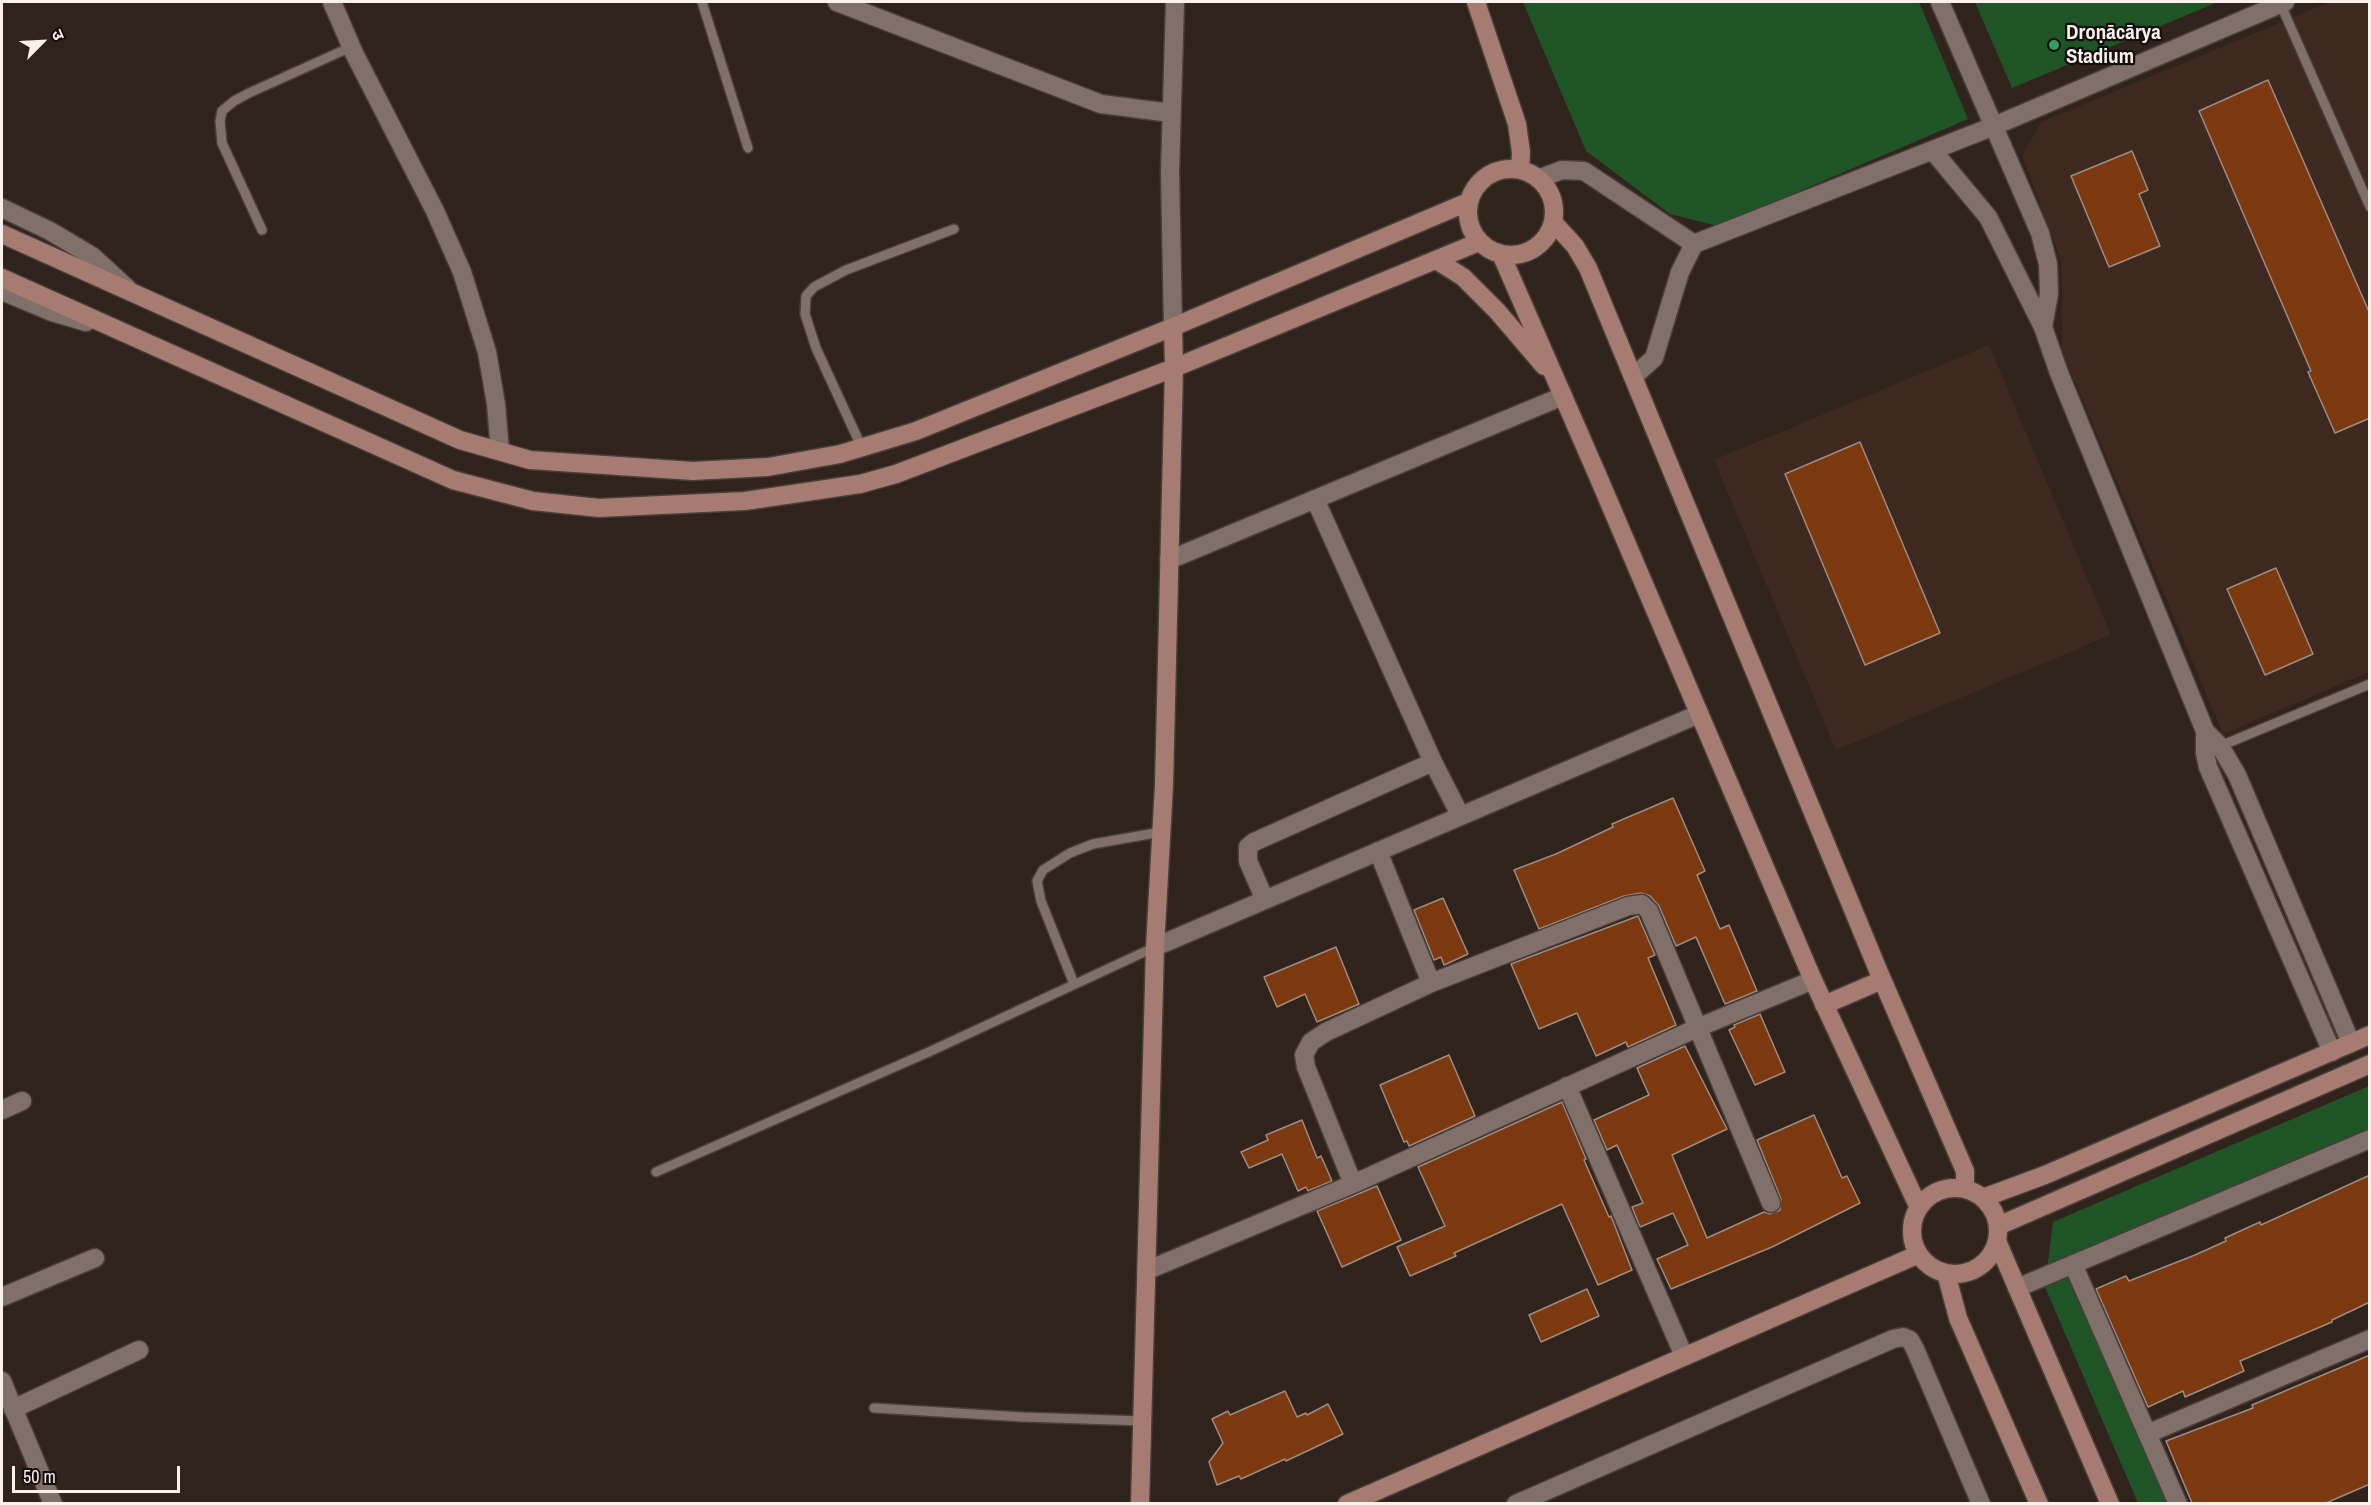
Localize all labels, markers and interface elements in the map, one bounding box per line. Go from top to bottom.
north arrow [12,12,72,72]
place label: Droṇācārya Stadium [2066,20,2161,70]
text: उ [46,26,70,43]
marker: Droṇācārya Stadium [2047,38,2061,52]
scale bar [15,1454,183,1492]
text: 50 m [23,1464,56,1489]

